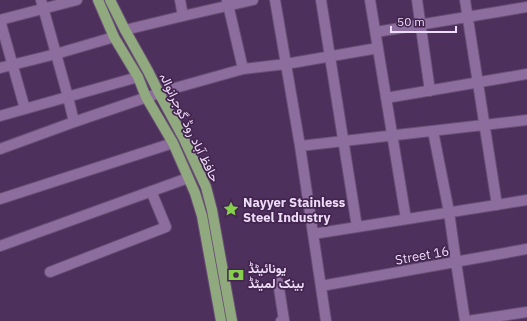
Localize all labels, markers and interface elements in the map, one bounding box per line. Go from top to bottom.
scale bar [391,8,456,34]
text: 50 m [397,14,425,29]
street label: حافظ آباد روڈ گوجرانوالہ [156,70,224,185]
place label: Nayyer Stainless Steel Industry [243,194,346,226]
place icon: Nayyer Stainless Steel Industry [222,200,240,218]
street label: Street 16 [394,242,450,269]
place label: یونائیٹڈ بینک لمیٹڈ [248,260,304,292]
bank icon: یونائیٹڈ بینک لمیٹڈ [227,266,245,284]

